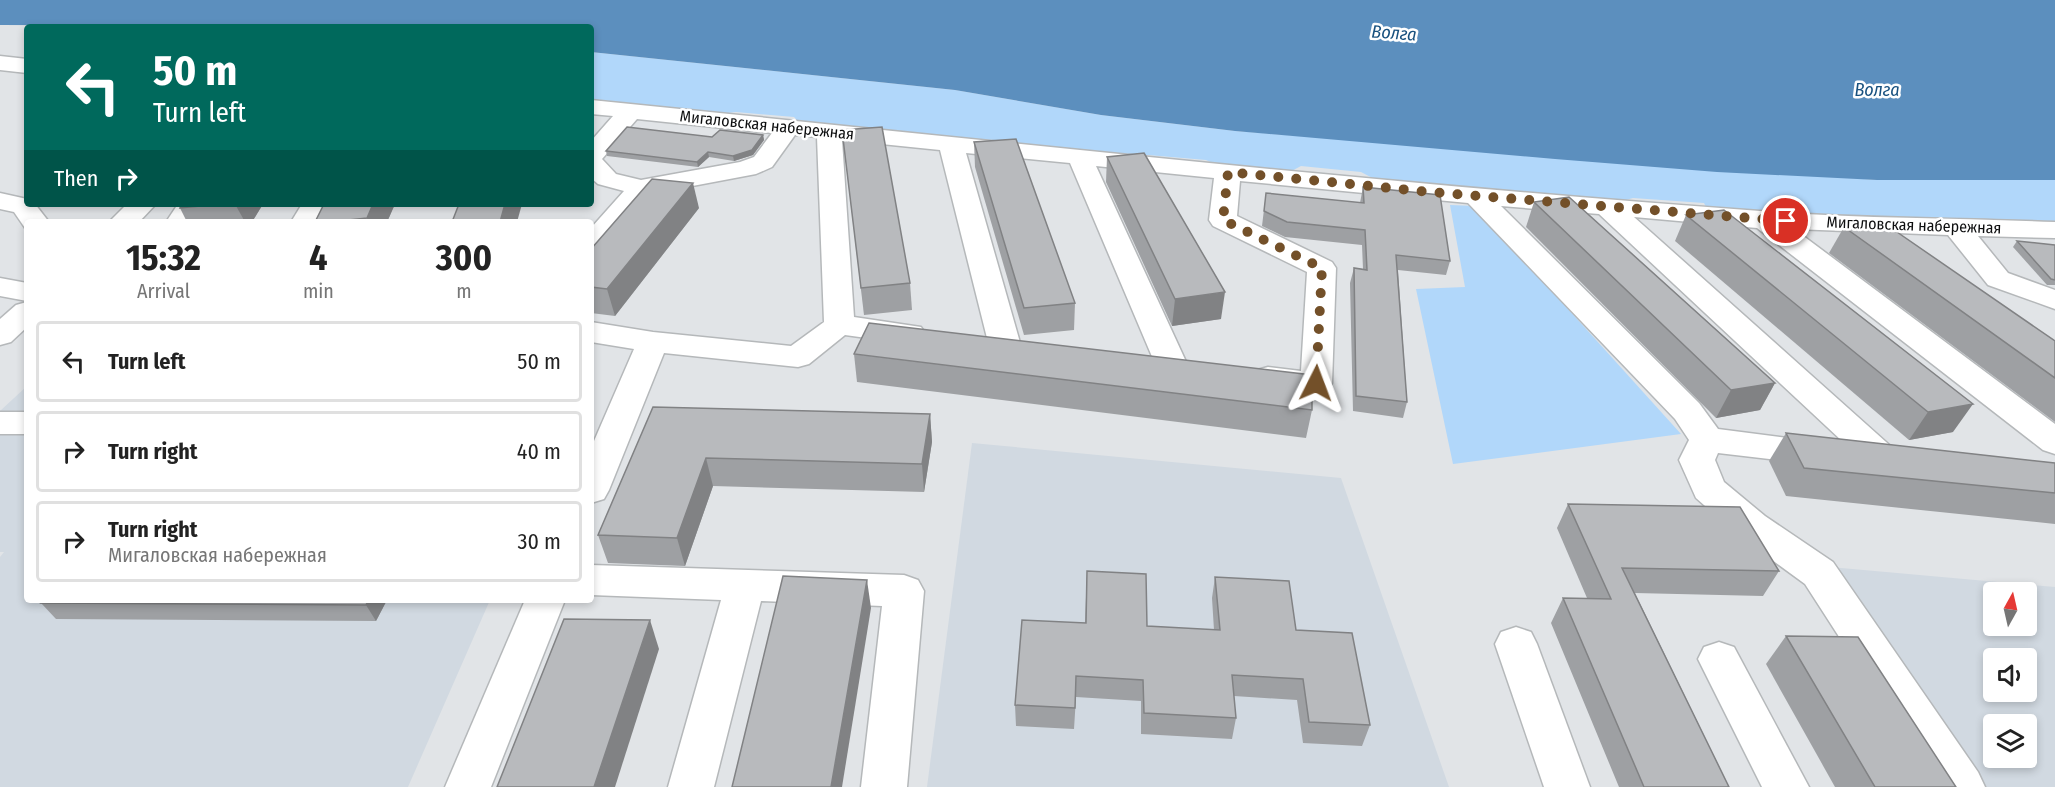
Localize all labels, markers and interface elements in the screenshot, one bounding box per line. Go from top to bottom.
water label: Волга [1371,20,1417,46]
text: 50 m [153,46,237,96]
icon: left [54,48,132,126]
water label: Волга [1854,79,1900,101]
text: Turn left [153,97,246,129]
street label: Мигаловская набережная [679,106,855,144]
icon: right [110,162,143,195]
text: Then [54,165,98,192]
pin [1760,195,1811,246]
icon: arrive [1769,204,1802,237]
street label: Мигаловская набережная [1826,212,2002,238]
text: 15:32 [126,236,201,280]
text: 4 [309,236,328,280]
text: 300 [436,236,492,280]
text: Arrival [137,279,190,303]
text: min [303,279,334,303]
text: m [456,279,472,303]
icon: left [57,345,90,378]
text: Turn left [108,348,186,375]
text: 50 m [517,348,561,375]
position arrow [1284,351,1348,415]
icon: right [57,435,90,468]
text: Turn right [108,438,197,465]
text: 40 m [517,438,561,465]
text: Turn right [108,516,197,543]
icon: right [57,525,90,558]
text: 30 m [518,528,561,555]
text: Мигаловская набережная [108,543,327,567]
north arrow [1983,582,2037,636]
map controls [1983,582,2037,768]
button: sound [1983,648,2037,702]
button: layers [1983,714,2037,768]

